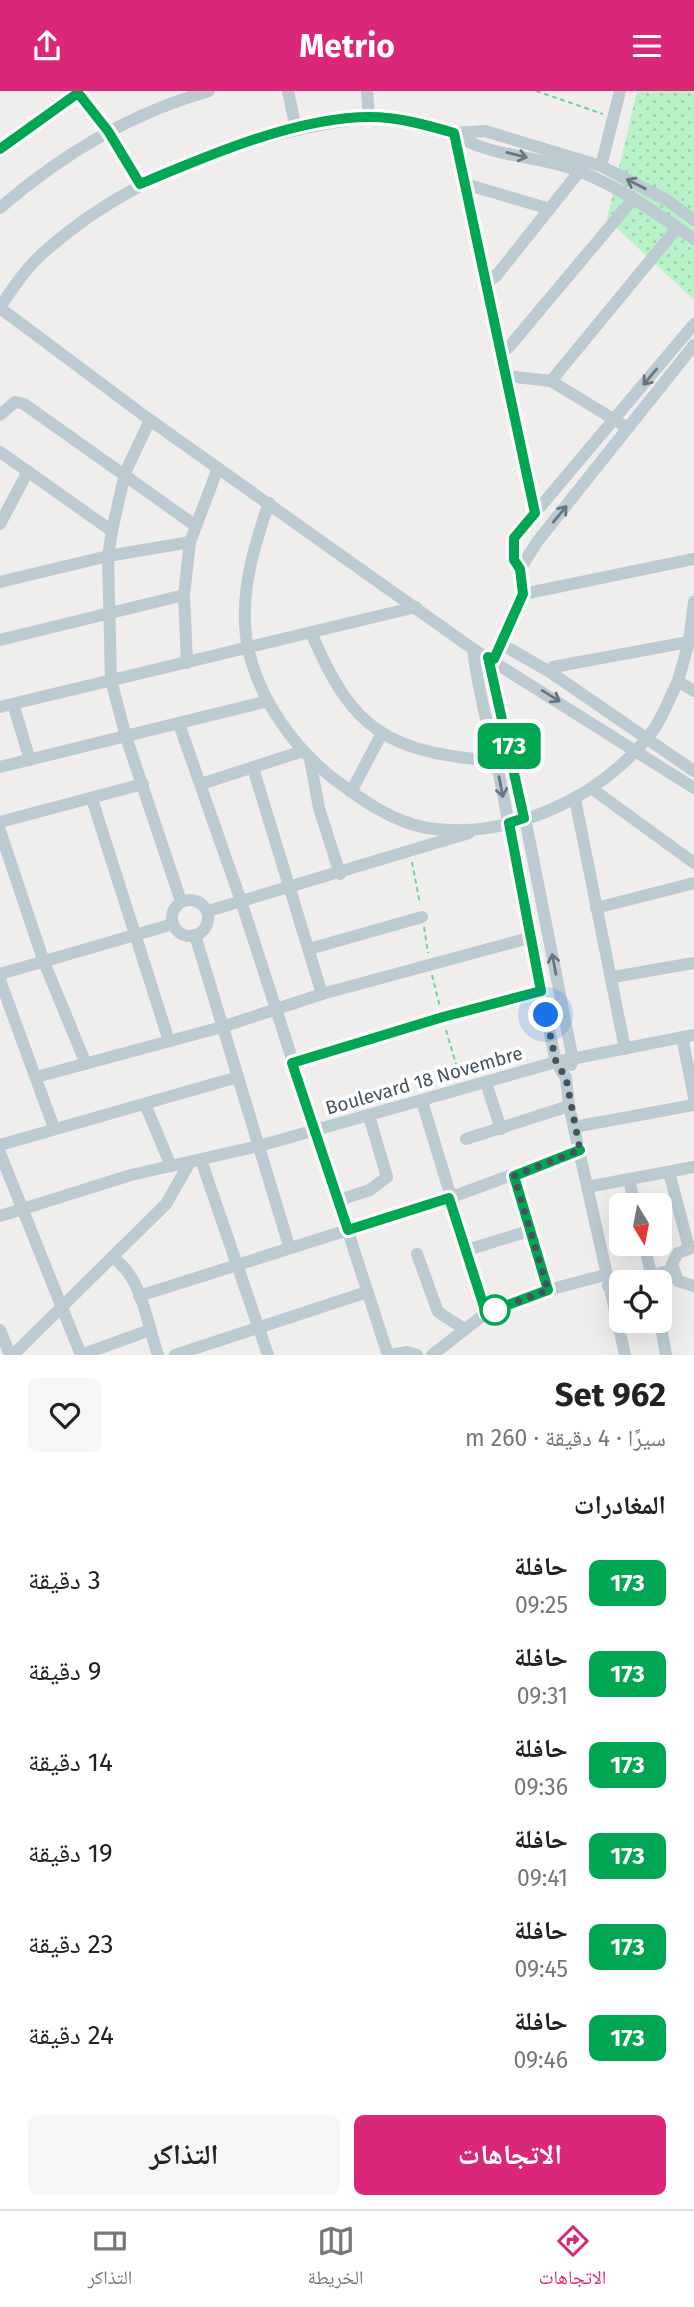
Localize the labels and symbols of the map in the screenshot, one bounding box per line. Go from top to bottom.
one-way arrow [505,149,528,162]
one-way arrow [626,176,647,190]
one-way arrow [642,367,658,385]
one-way arrow [552,505,567,523]
one-way arrow [541,688,560,703]
line badge: 173 [469,723,549,769]
one-way arrow [495,775,509,798]
one-way arrow [546,953,560,976]
your location [528,997,563,1032]
street label: Boulevard 18 Novembre [323,1041,525,1120]
north arrow [609,1193,672,1257]
unlabelled marker [480,1295,510,1325]

